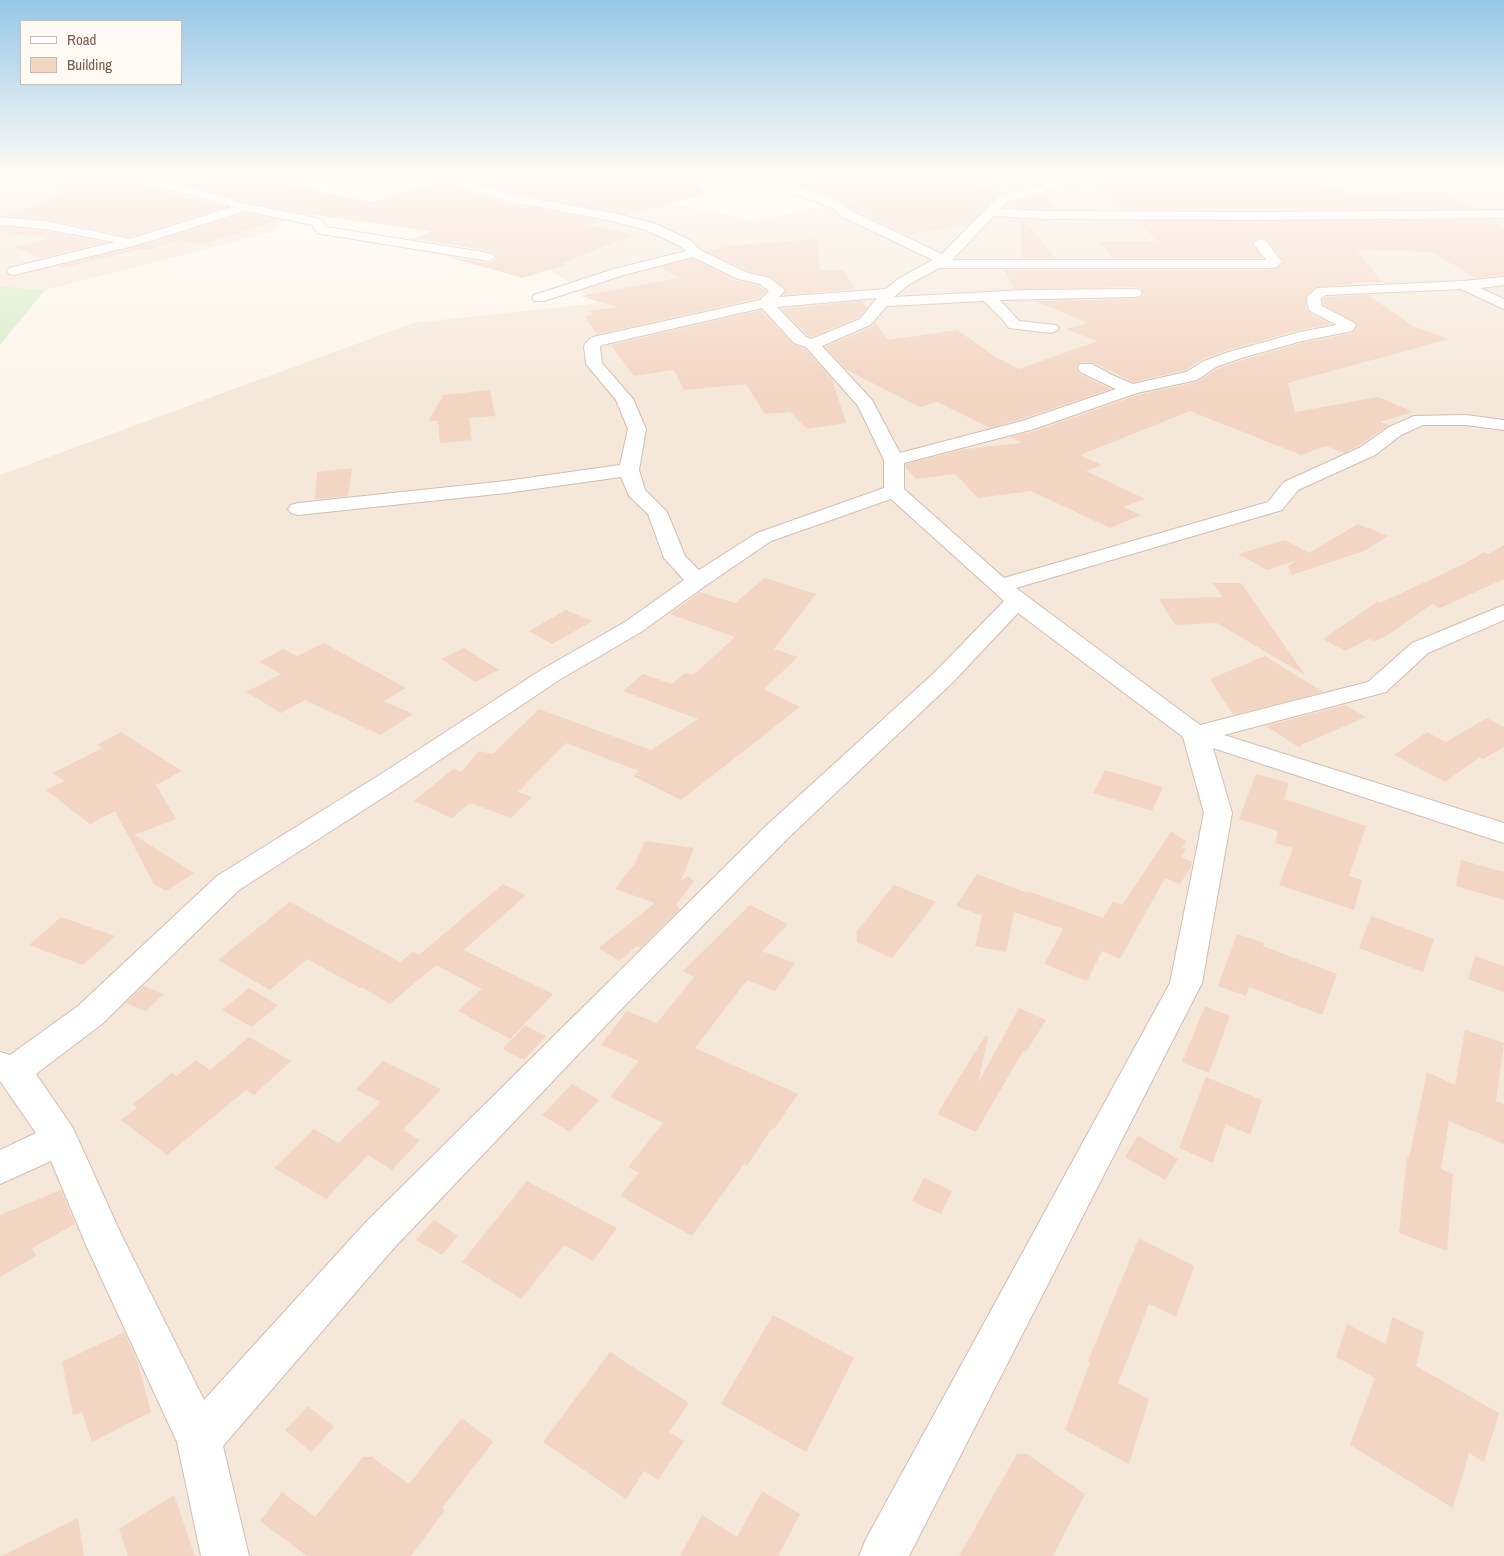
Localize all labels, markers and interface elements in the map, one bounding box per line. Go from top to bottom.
legend [20,20,182,85]
text: Road [67,29,96,50]
text: Building [67,54,112,75]

